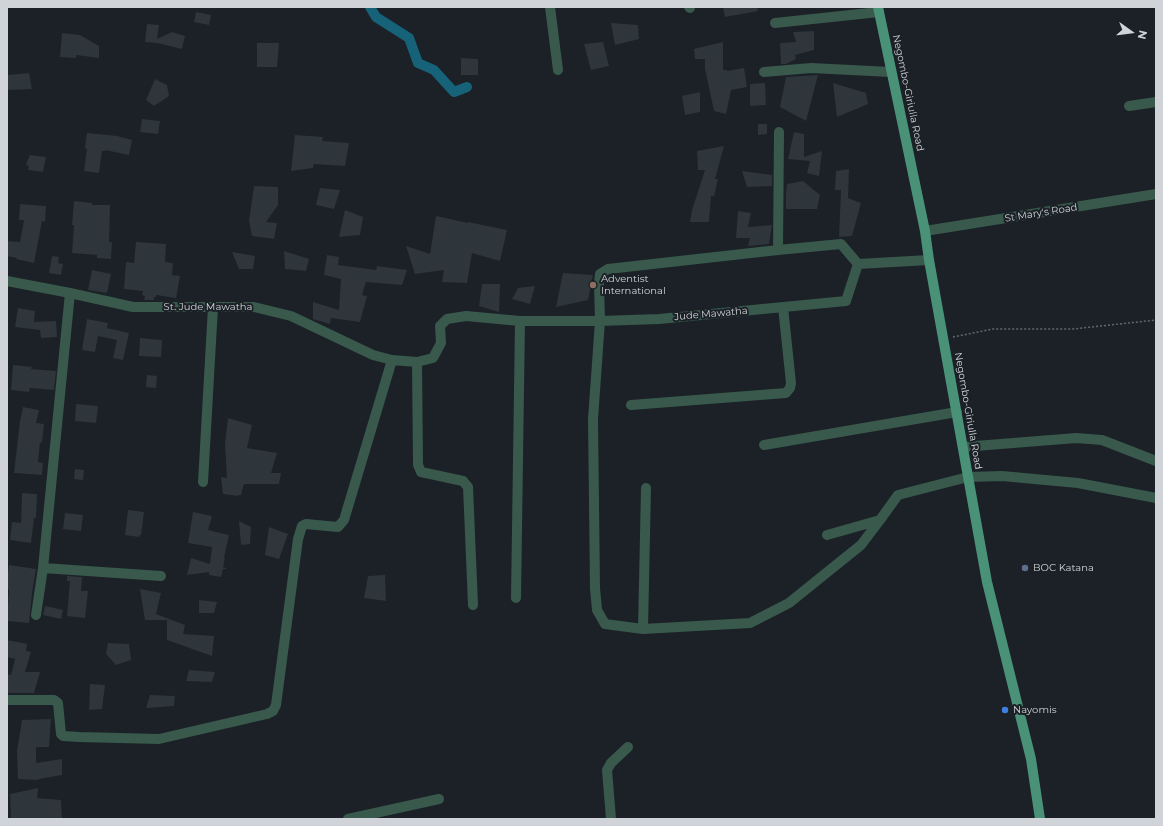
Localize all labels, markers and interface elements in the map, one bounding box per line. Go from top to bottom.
north arrow [1111,12,1151,52]
text: N [1135,29,1151,41]
street label: Negombo-Giriulla Road [890,34,926,152]
street label: St Mary's Road [1004,201,1078,225]
place label: Adventist International [601,273,666,296]
marker: Adventist International [588,280,598,290]
street label: St. Jude Mawatha [164,301,252,313]
street label: Jude Mawatha [674,305,748,323]
street label: Negombo-Giriulla Road [952,351,984,471]
place label: BOC Katana [1033,562,1094,574]
marker: BOC Katana [1020,563,1030,573]
place label: Nayomis [1013,704,1057,716]
marker: Nayomis [1000,705,1010,715]

